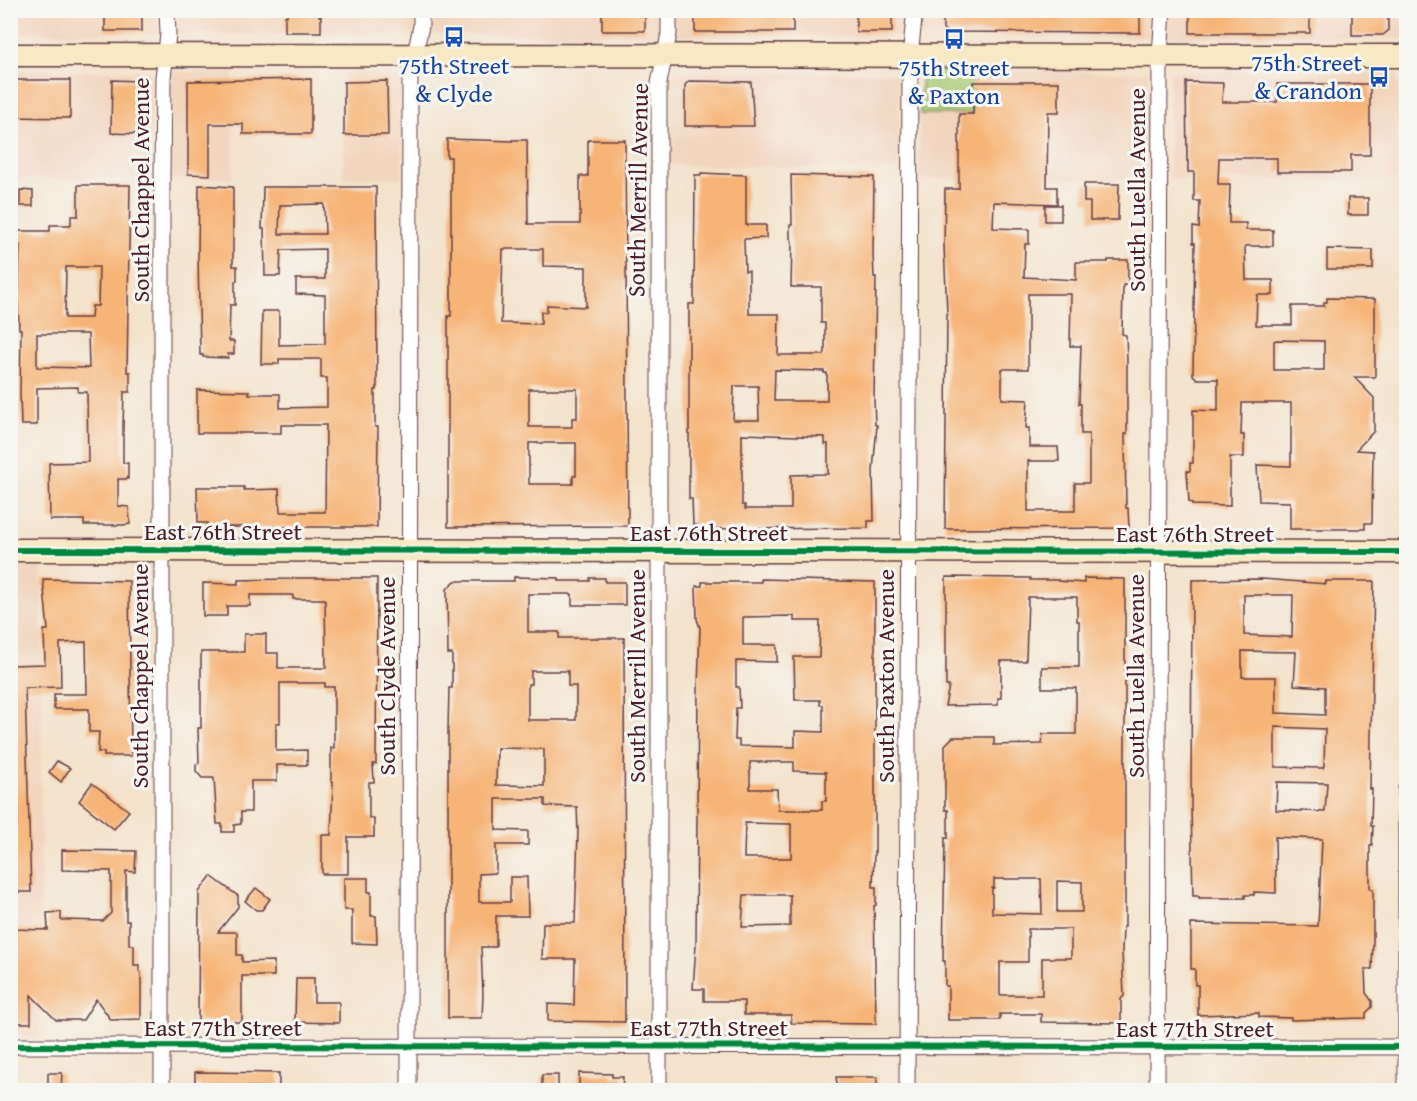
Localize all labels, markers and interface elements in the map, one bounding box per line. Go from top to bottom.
bus stop icon: 75th Street & Clyde [442,25,466,49]
bus stop icon: 75th Street & Paxton [942,27,966,51]
place label: 75th Street & Crandon [1251,45,1363,108]
place label: 75th Street & Clyde [398,48,510,111]
place label: 75th Street & Paxton [898,50,1010,113]
bus stop icon: 75th Street & Crandon [1367,65,1391,89]
street label: South Chappel Avenue [123,78,158,302]
street label: South Merrill Avenue [618,83,657,297]
street label: South Luella Avenue [1119,88,1154,292]
street label: East 76th Street [144,514,302,549]
street label: East 76th Street [630,515,788,550]
street label: East 76th Street [1116,516,1274,551]
street label: South Chappel Avenue [122,564,157,788]
street label: South Merrill Avenue [619,569,654,783]
street label: South Paxton Avenue [868,569,903,783]
street label: South Luella Avenue [1118,574,1153,778]
street label: South Clyde Avenue [369,576,404,776]
street label: East 77th Street [144,1010,302,1045]
street label: East 77th Street [630,1010,788,1045]
street label: East 77th Street [1116,1011,1274,1046]

